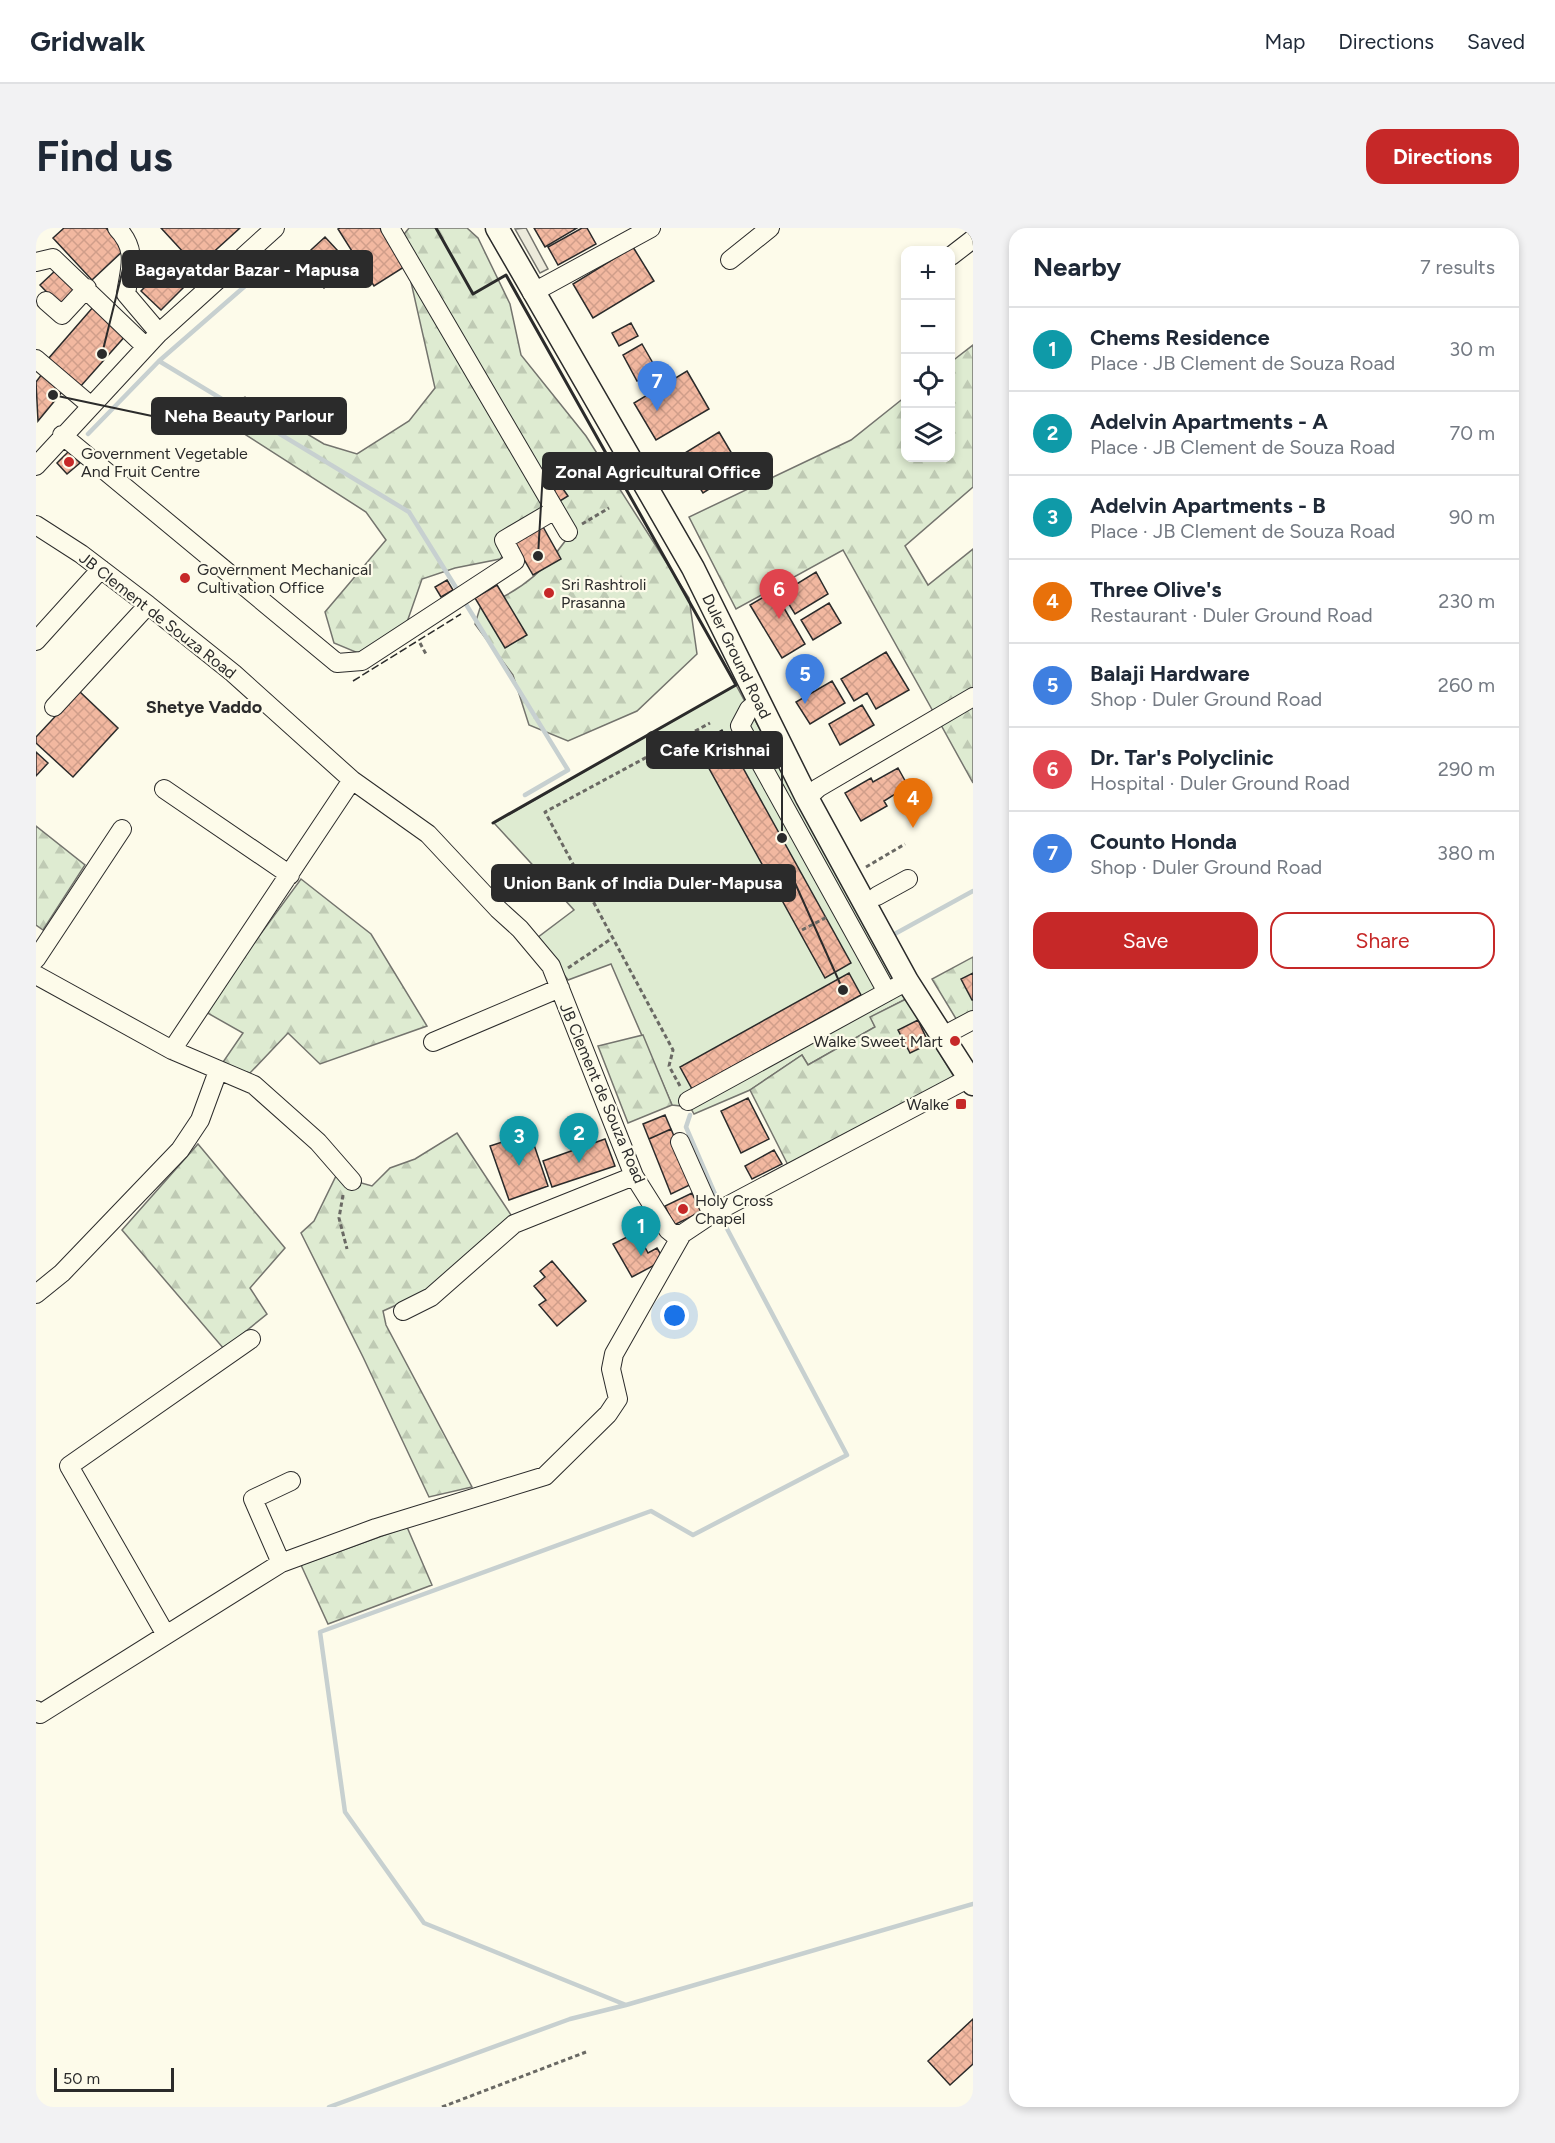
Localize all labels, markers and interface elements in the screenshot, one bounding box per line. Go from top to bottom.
text: Gridwalk [30,24,145,58]
text: Map [1264,29,1305,54]
text: Directions [1338,29,1434,54]
text: Saved [1467,29,1525,54]
button: Directions [1366,129,1519,184]
text: Find us [36,131,173,182]
map controls [901,246,955,462]
button: + [901,246,955,300]
callout: Bagayatdar Bazar - Mapusa [123,251,372,287]
text: Nearby [1033,251,1121,283]
text: 7 results [1420,255,1495,279]
text: Bagayatdar Bazar - Mapusa [135,259,359,281]
button: − [901,300,955,354]
text: Chems Residence [1090,324,1270,351]
text: 1 [1048,337,1057,361]
text: 30 m [1449,337,1495,361]
text: Place · JB Clement de Souza Road [1090,351,1395,375]
button: locate [901,354,955,408]
pin: 7 [638,362,676,411]
callout: Neha Beauty Parlour [152,398,346,434]
text: Neha Beauty Parlour [164,405,334,427]
button: layers [901,408,955,462]
text: Adelvin Apartments - A [1090,408,1328,435]
text: 2 [1047,421,1058,445]
text: 70 m [1449,421,1495,445]
text: Place · JB Clement de Souza Road [1090,435,1395,459]
place label: Government Vegetable And Fruit Centre [81,444,248,481]
callout: Zonal Agricultural Office [543,453,772,489]
marker: Government Vegetable And Fruit Centre [62,455,76,469]
text: Zonal Agricultural Office [555,461,761,483]
text: Adelvin Apartments - B [1090,492,1326,519]
text: 3 [1047,505,1058,529]
text: 90 m [1449,505,1495,529]
text: Place · JB Clement de Souza Road [1090,519,1395,543]
street label: JB Clement de Souza Road [75,548,240,683]
place label: Government Mechanical Cultivation Office [197,560,372,597]
pin: 6 [760,570,798,619]
marker: Government Mechanical Cultivation Office [178,571,192,585]
place label: Sri Rashtroli Prasanna [561,575,646,612]
text: Three Olive's [1090,576,1222,603]
marker: Sri Rashtroli Prasanna [542,586,556,600]
text: 4 [1046,589,1059,613]
text: 230 m [1438,589,1495,613]
street label: Duler Ground Road [698,591,775,722]
text: Restaurant · Duler Ground Road [1090,603,1373,627]
pin: 5 [786,654,824,704]
text: Balaji Hardware [1090,660,1250,687]
text: 5 [1047,673,1058,697]
text: 260 m [1438,673,1495,697]
text: Shop · Duler Ground Road [1090,687,1322,711]
district label: Shetye Vaddo [146,696,262,718]
callout: Cafe Krishnai [647,732,782,768]
text: Cafe Krishnai [660,739,770,761]
text: Dr. Tar's Polyclinic [1090,744,1274,771]
text: 6 [1047,757,1058,781]
text: 290 m [1438,757,1495,781]
text: Hospital · Duler Ground Road [1090,771,1350,795]
pin: 4 [894,778,932,828]
text: Counto Honda [1090,828,1237,855]
text: 7 [1047,841,1058,865]
text: 380 m [1437,841,1495,865]
text: Shop · Duler Ground Road [1090,855,1322,879]
callout: Union Bank of India Duler-Mapusa [492,865,795,901]
text: Union Bank of India Duler-Mapusa [503,872,783,894]
button: Save [1033,912,1258,969]
button: Share [1270,912,1495,969]
street label: JB Clement de Souza Road [556,1000,649,1186]
place label: Walke Sweet Mart [814,1032,943,1051]
marker: Walke Sweet Mart [948,1034,962,1048]
place label: Walke [906,1095,949,1114]
marker: Walke [954,1097,968,1111]
pin: 2 [560,1114,598,1163]
pin: 3 [500,1116,538,1166]
place label: Holy Cross Chapel [695,1191,773,1228]
marker: Holy Cross Chapel [676,1202,690,1216]
pin: 1 [622,1206,660,1256]
your location [660,1301,689,1330]
scale bar [54,2065,174,2092]
text: 50 m [63,2069,100,2088]

